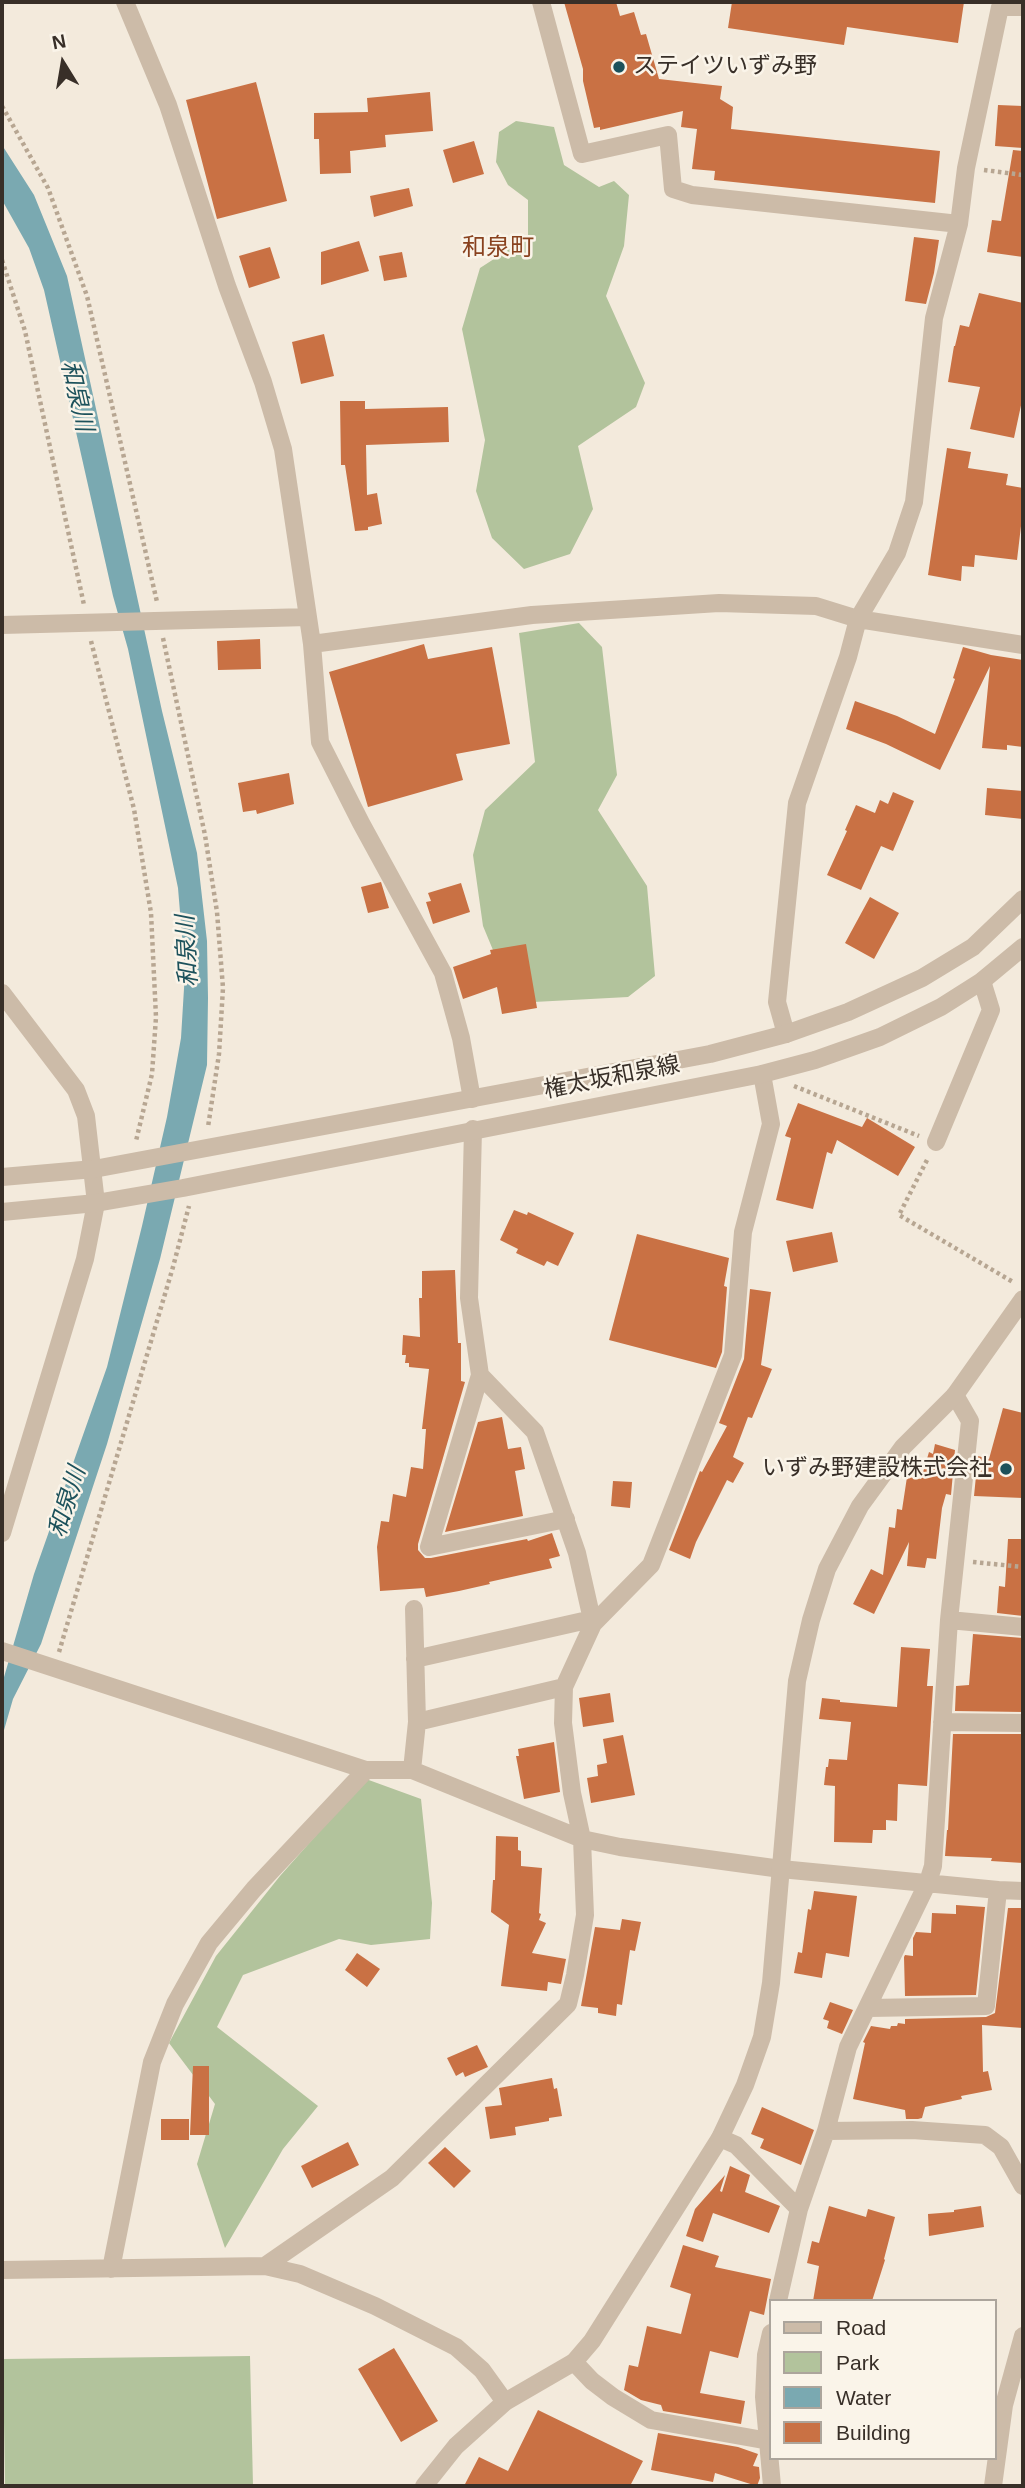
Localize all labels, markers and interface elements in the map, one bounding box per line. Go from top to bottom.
north arrow [28,28,98,98]
text: N [50,30,68,54]
place label: ステイツいずみ野 [633,53,817,81]
marker: ステイツいずみ野 [611,59,627,75]
district label: 和泉町 [462,234,534,262]
water label: 和泉川 [54,358,98,434]
water label: 和泉川 [172,914,204,988]
street label: 権太坂和泉線 [542,1051,682,1105]
place label: いずみ野建設株式会社 [762,1455,992,1483]
marker: いずみ野建設株式会社 [998,1461,1014,1477]
water label: 和泉川 [44,1463,92,1541]
legend [769,2299,997,2460]
text: Road [836,2316,886,2339]
text: Park [836,2351,879,2374]
text: Water [836,2386,891,2409]
text: Building [836,2421,911,2444]

